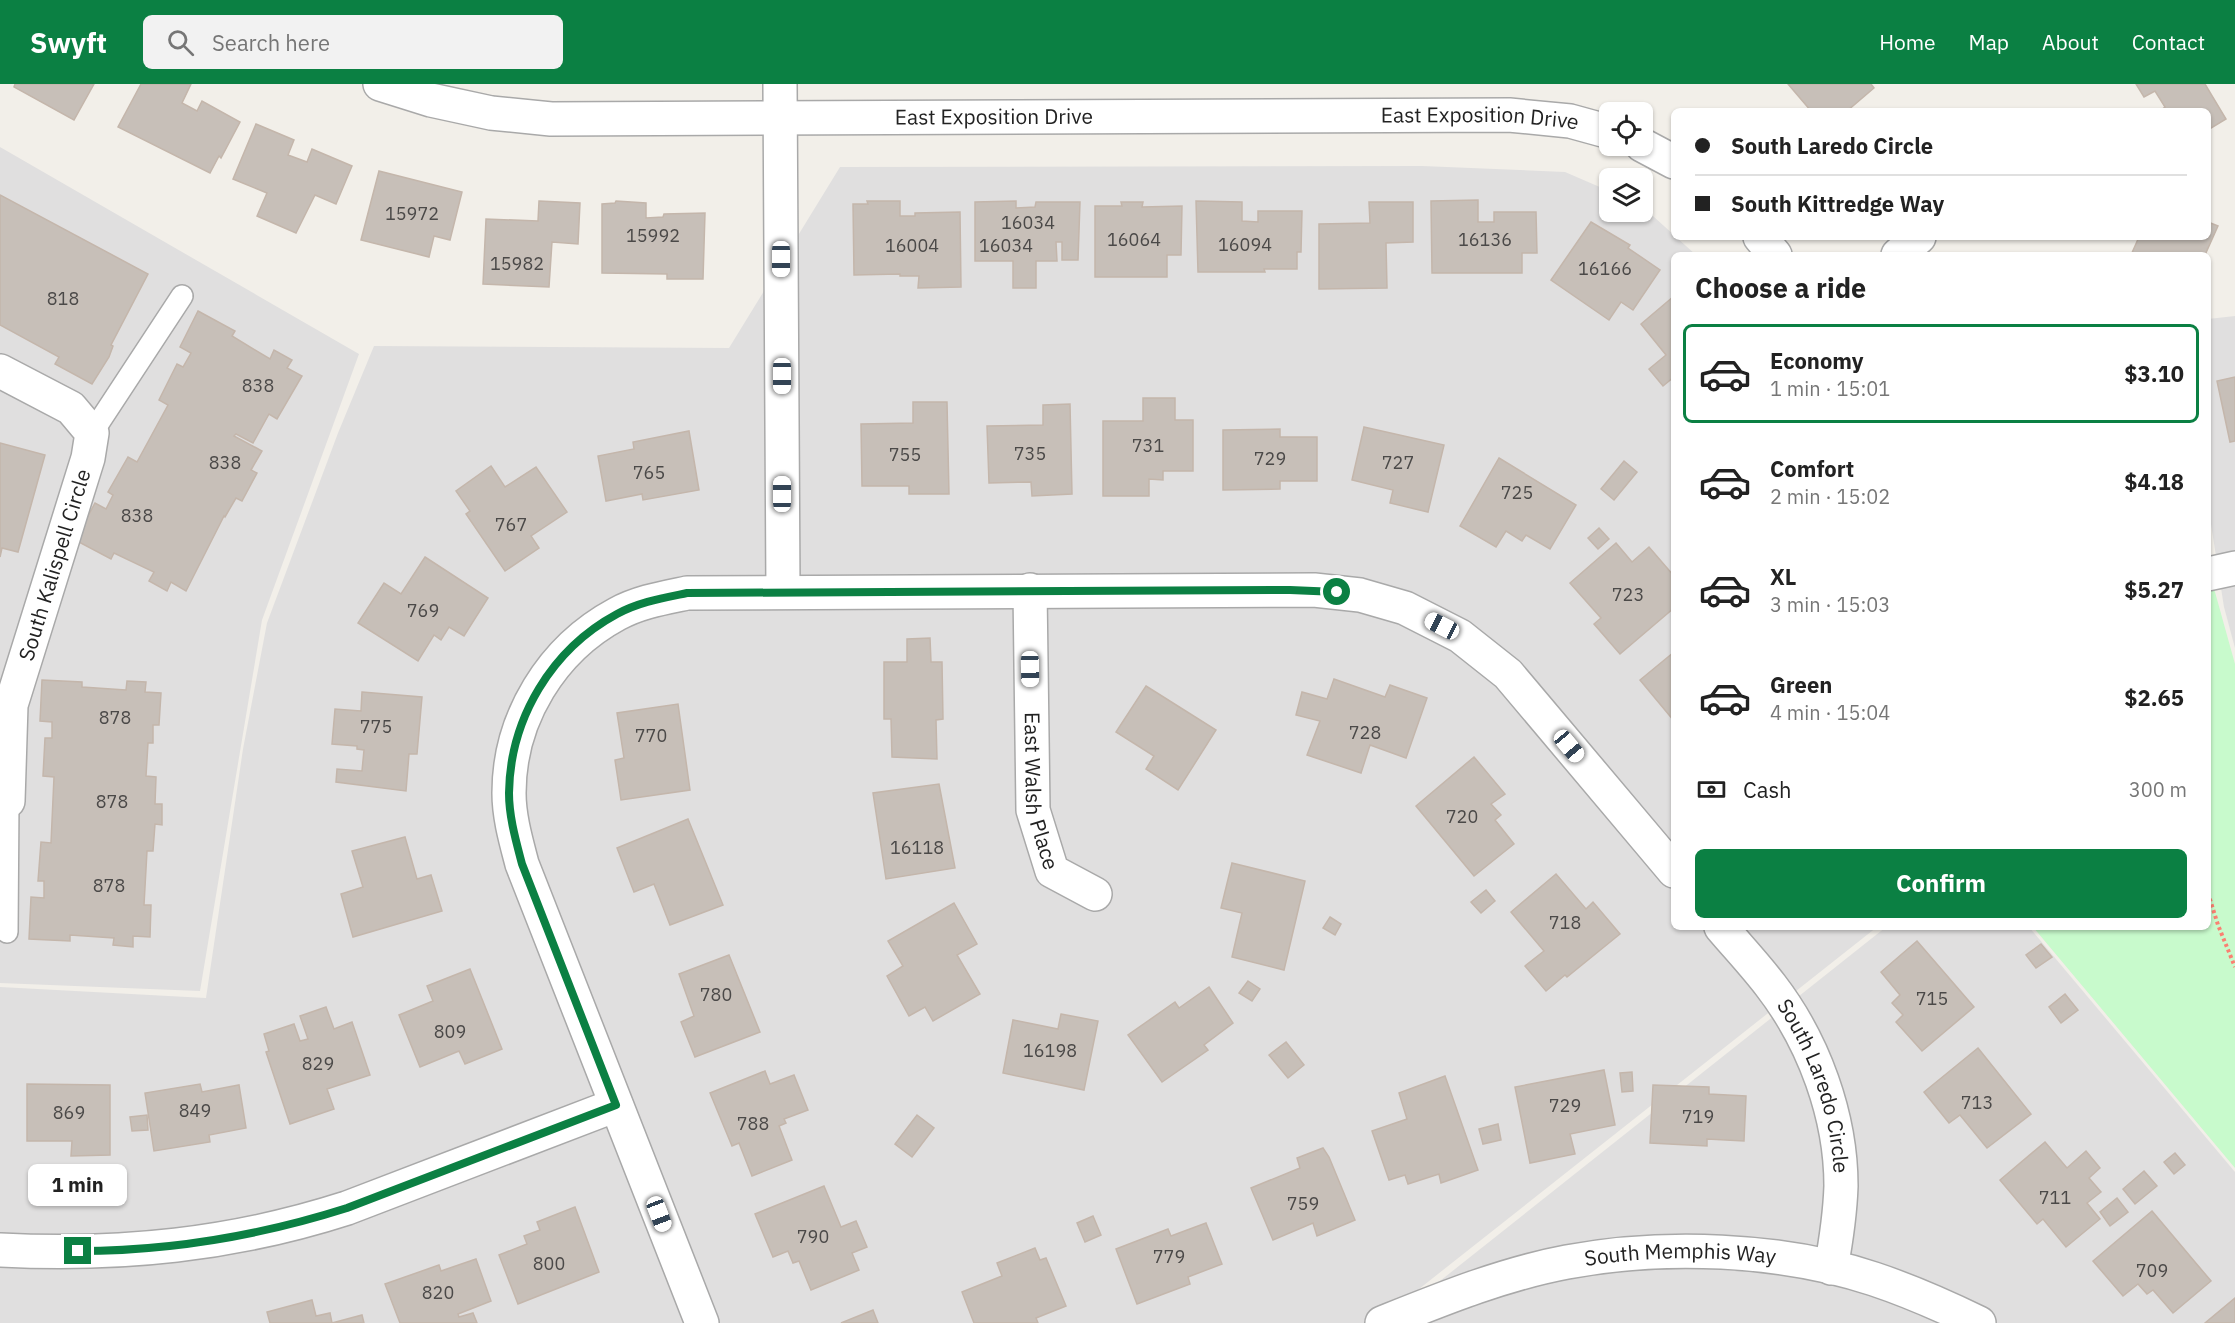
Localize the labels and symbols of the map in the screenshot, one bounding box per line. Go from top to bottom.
street label: East Exposition Drive [1381,100,1582,136]
street label: East Exposition Drive [895,102,1093,131]
house number: 15972 [385,202,439,225]
house number: 16034 [1001,211,1055,234]
house number: 15992 [626,224,680,247]
house number: 16064 [1107,228,1161,251]
house number: 16136 [1458,228,1512,251]
house number: 16094 [1218,233,1272,256]
house number: 16004 [885,234,939,257]
house number: 16034 [979,234,1033,257]
car [772,241,790,277]
house number: 15982 [490,252,544,275]
house number: 16166 [1578,257,1632,280]
house number: 818 [47,287,79,310]
car [773,358,791,394]
house number: 838 [242,374,274,397]
house number: 731 [1132,434,1164,457]
house number: 735 [1014,442,1046,465]
house number: 755 [889,443,921,466]
house number: 729 [1254,447,1286,470]
house number: 838 [209,451,241,474]
house number: 727 [1382,451,1414,474]
house number: 765 [633,461,665,484]
street label: South Kalispell Circle [12,465,97,664]
car [773,476,791,512]
house number: 725 [1501,481,1533,504]
house number: 838 [121,504,153,527]
house number: 767 [495,513,527,536]
route start [1323,578,1350,605]
house number: 723 [1612,583,1644,606]
house number: 769 [407,599,439,622]
car [1422,610,1462,642]
car [1021,651,1039,687]
house number: 878 [99,706,131,729]
street label: East Walsh Place [1019,712,1066,873]
house number: 775 [360,715,392,738]
house number: 728 [1349,721,1381,744]
house number: 770 [635,724,667,747]
car [1551,726,1587,766]
house number: 878 [96,790,128,813]
house number: 720 [1446,805,1478,828]
house number: 16118 [890,836,944,859]
house number: 878 [93,874,125,897]
house number: 718 [1549,911,1581,934]
house number: 780 [700,983,732,1006]
house number: 715 [1916,987,1948,1010]
street label: South Laredo Circle [1771,993,1856,1174]
house number: 809 [434,1020,466,1043]
house number: 16198 [1023,1039,1077,1062]
house number: 829 [302,1052,334,1075]
house number: 713 [1961,1091,1993,1114]
house number: 729 [1549,1094,1581,1117]
house number: 849 [179,1099,211,1122]
house number: 869 [53,1101,85,1124]
house number: 719 [1682,1105,1714,1128]
house number: 788 [737,1112,769,1135]
callout: 1 min [28,1164,128,1206]
house number: 711 [2039,1186,2071,1209]
house number: 759 [1287,1192,1319,1215]
car [644,1194,674,1234]
house number: 790 [797,1225,829,1248]
street label: South Memphis Way [1582,1236,1778,1272]
route end [64,1237,91,1264]
house number: 779 [1153,1245,1185,1268]
house number: 800 [533,1252,565,1275]
house number: 709 [2136,1259,2168,1282]
house number: 820 [422,1281,454,1304]

